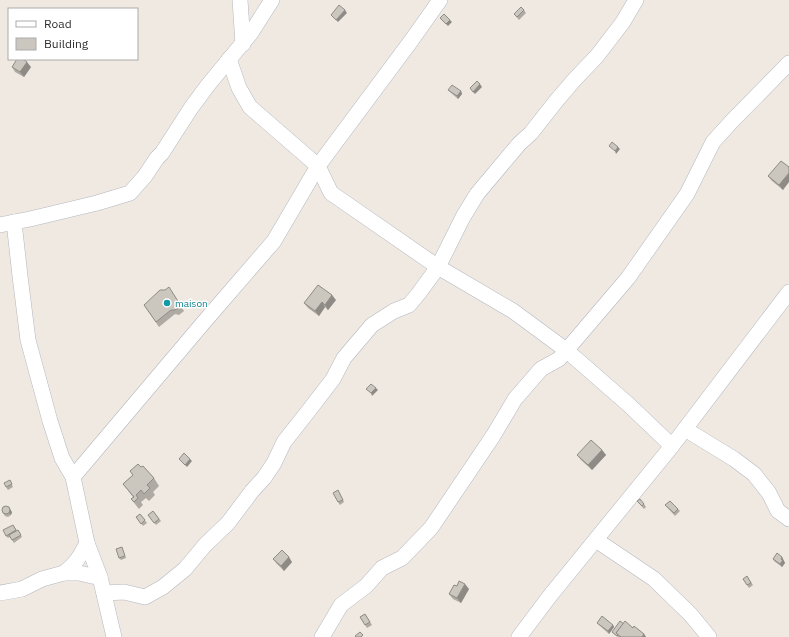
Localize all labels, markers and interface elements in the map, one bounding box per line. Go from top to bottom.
legend [8,8,138,60]
text: Road [44,16,72,31]
text: Building [44,36,89,51]
place label: maison [175,297,208,310]
marker: maison [162,298,172,308]

